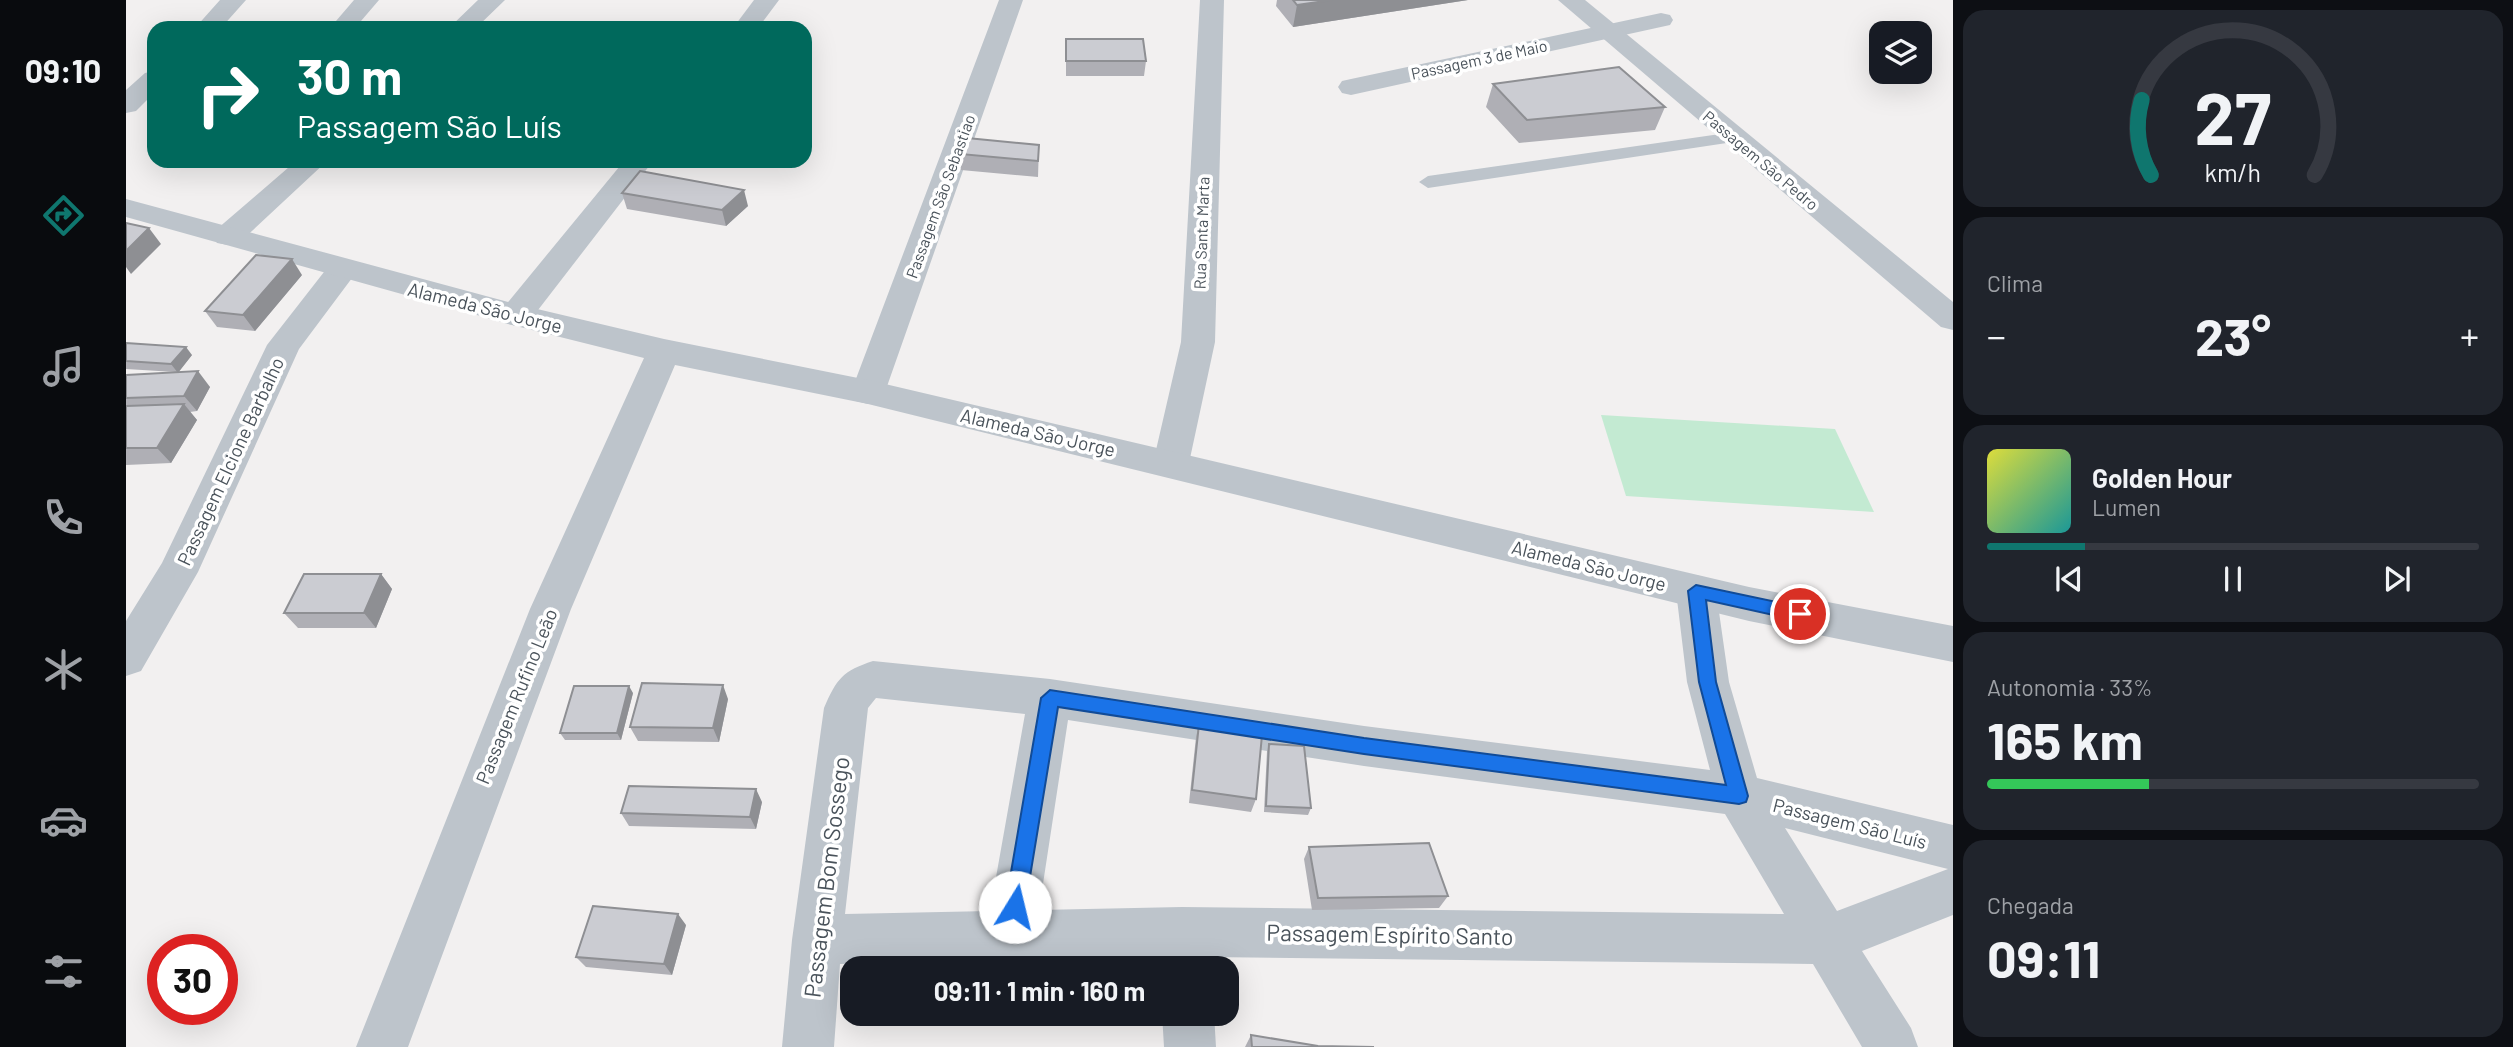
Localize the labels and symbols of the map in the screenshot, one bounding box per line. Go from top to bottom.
street label: Passagem 3 de Maio [1409,35,1549,83]
street label: Passagem São Pedro [1699,106,1823,214]
street label: Passagem São Sebastiao [901,111,979,281]
street label: Rua Santa Marta [1190,176,1212,290]
street label: Alameda São Jorge [405,277,565,337]
street label: Passagem Elcione Barbalho [172,353,288,569]
street label: Alameda São Jorge [958,403,1118,461]
street label: Alameda São Jorge [1509,535,1669,595]
pin [1770,584,1830,644]
street label: Passagem Rufino Leão [470,605,562,787]
street label: Passagem Bom Sossego [797,755,855,999]
street label: Passagem São Luís [1771,793,1929,853]
position arrow [978,870,1052,944]
street label: Passagem Espírito Santo [1266,918,1514,950]
speed limit sign: 30 [147,934,238,1025]

